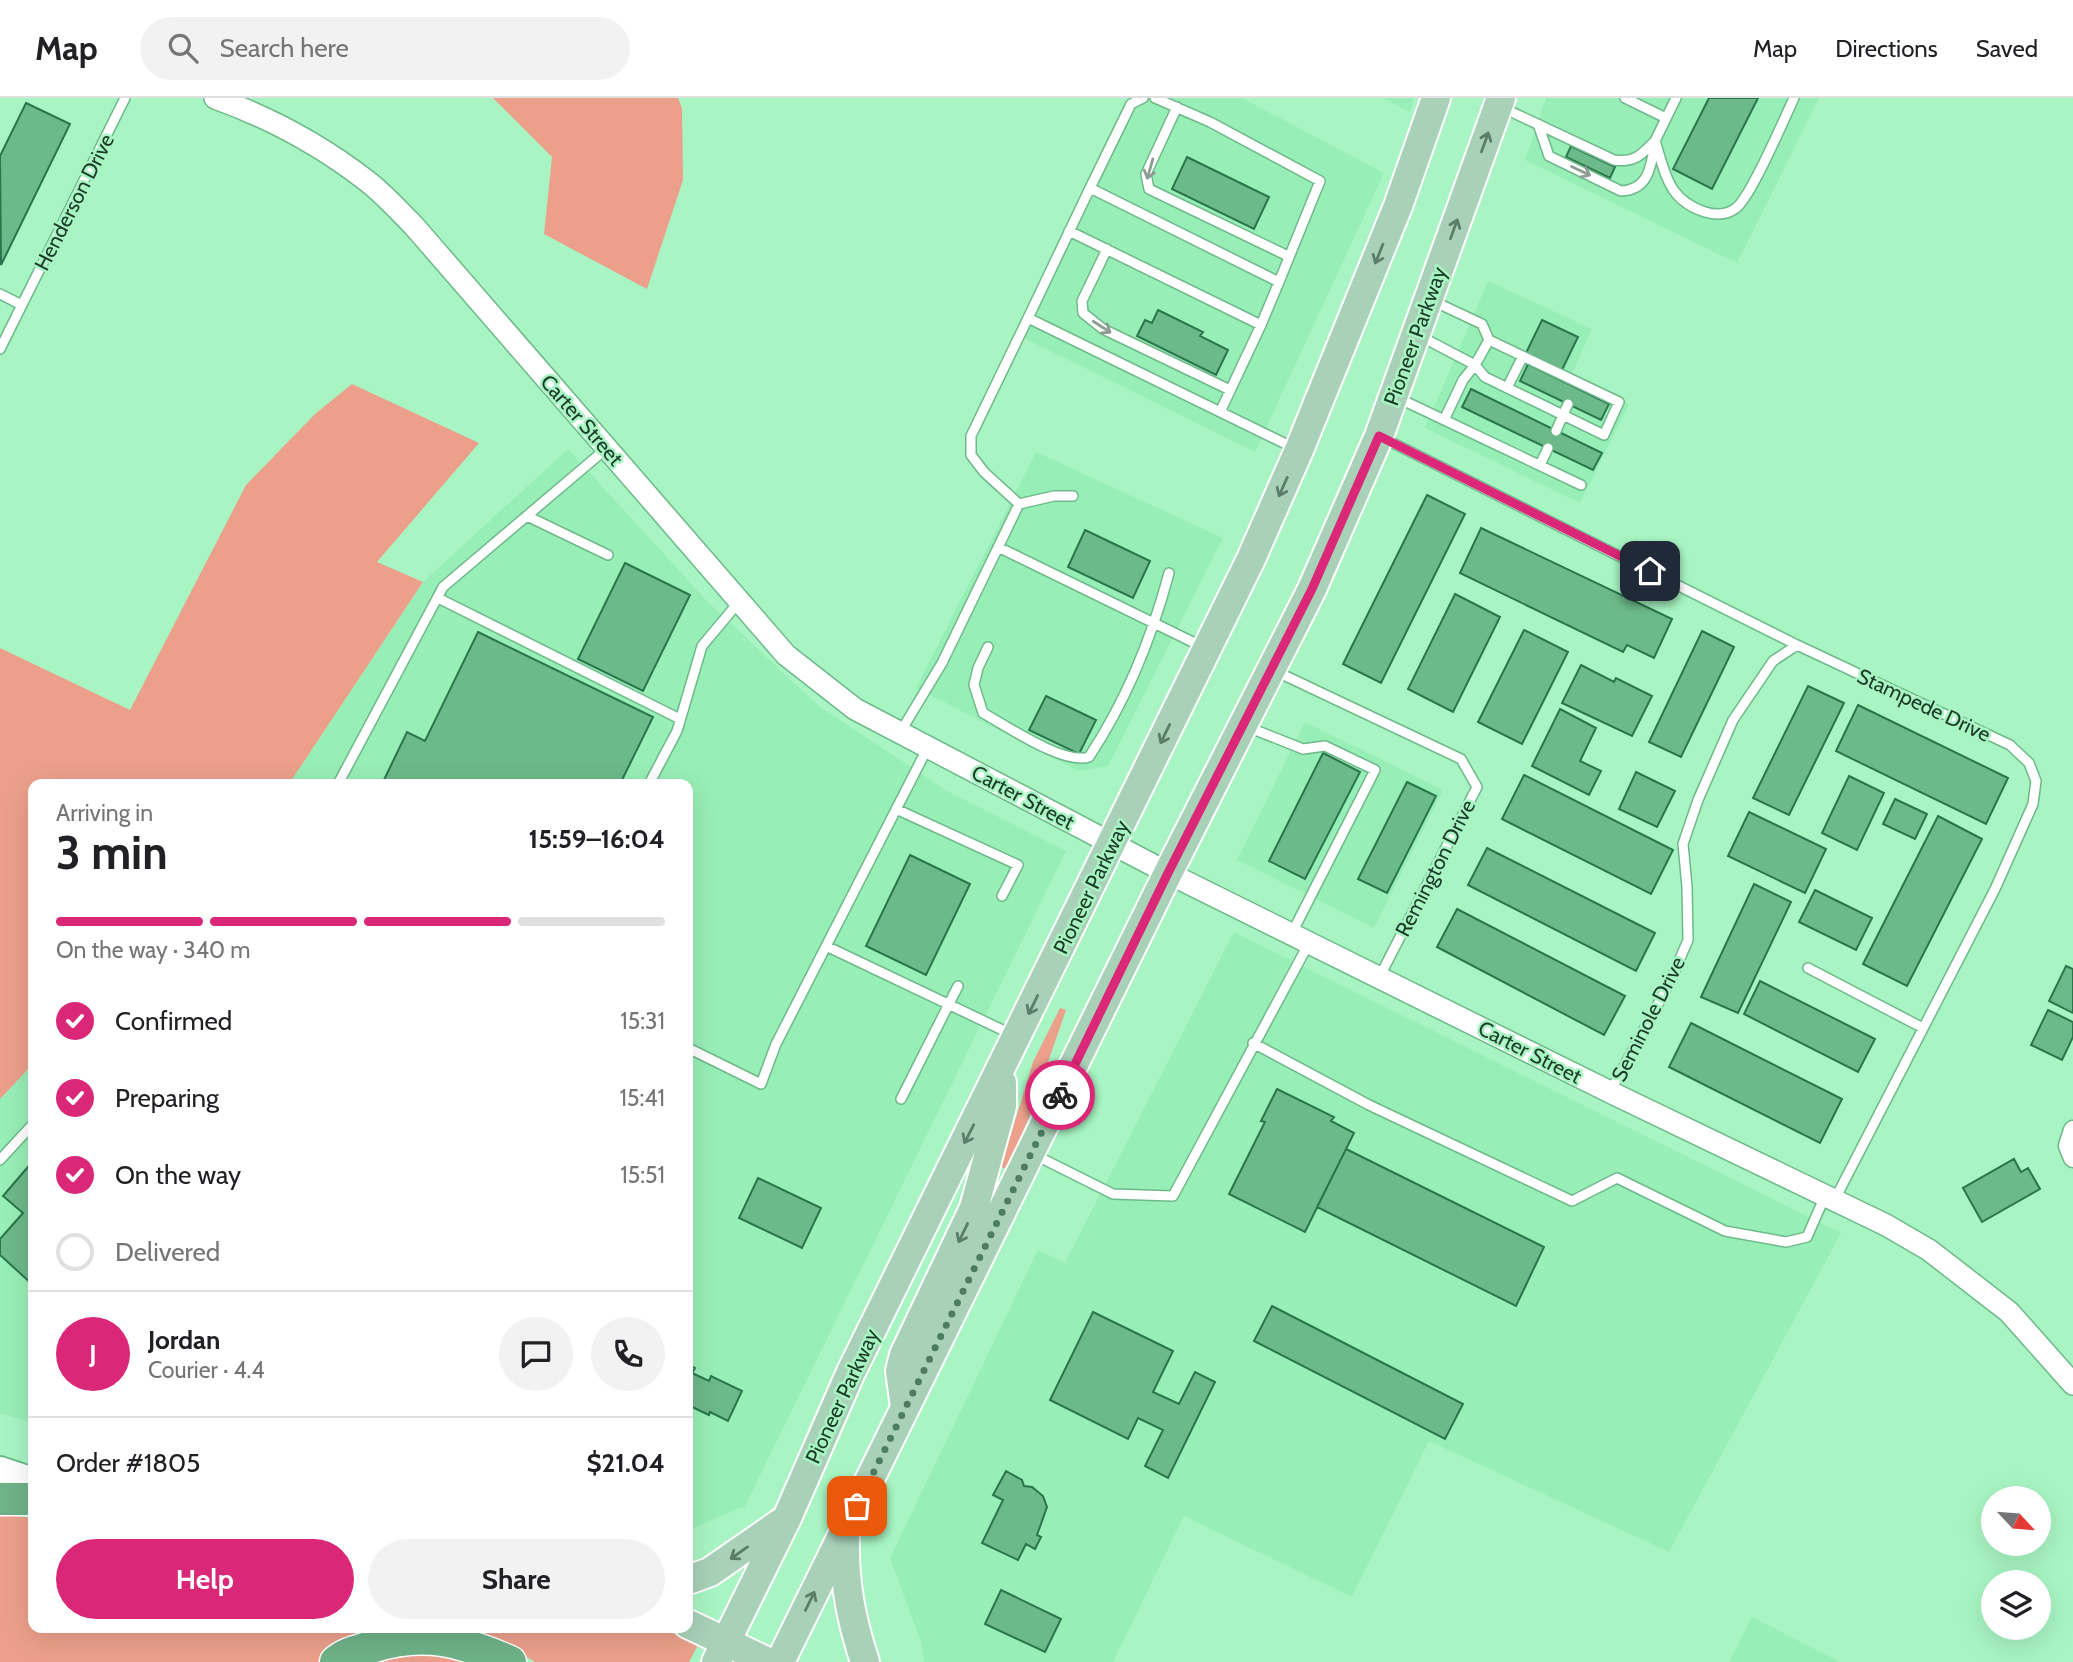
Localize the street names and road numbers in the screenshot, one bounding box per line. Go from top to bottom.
street label: Henderson Drive [29,129,119,274]
street label: Pioneer Parkway [1378,263,1452,409]
street label: Carter Street [536,369,628,471]
street label: Stampede Drive [1853,663,1995,747]
street label: Carter Street [967,760,1079,834]
street label: Remington Drive [1390,795,1480,941]
street label: Pioneer Parkway [1048,816,1134,958]
street label: Seminole Drive [1606,952,1690,1086]
street label: Carter Street [1474,1015,1586,1089]
street label: Pioneer Parkway [800,1324,884,1467]

